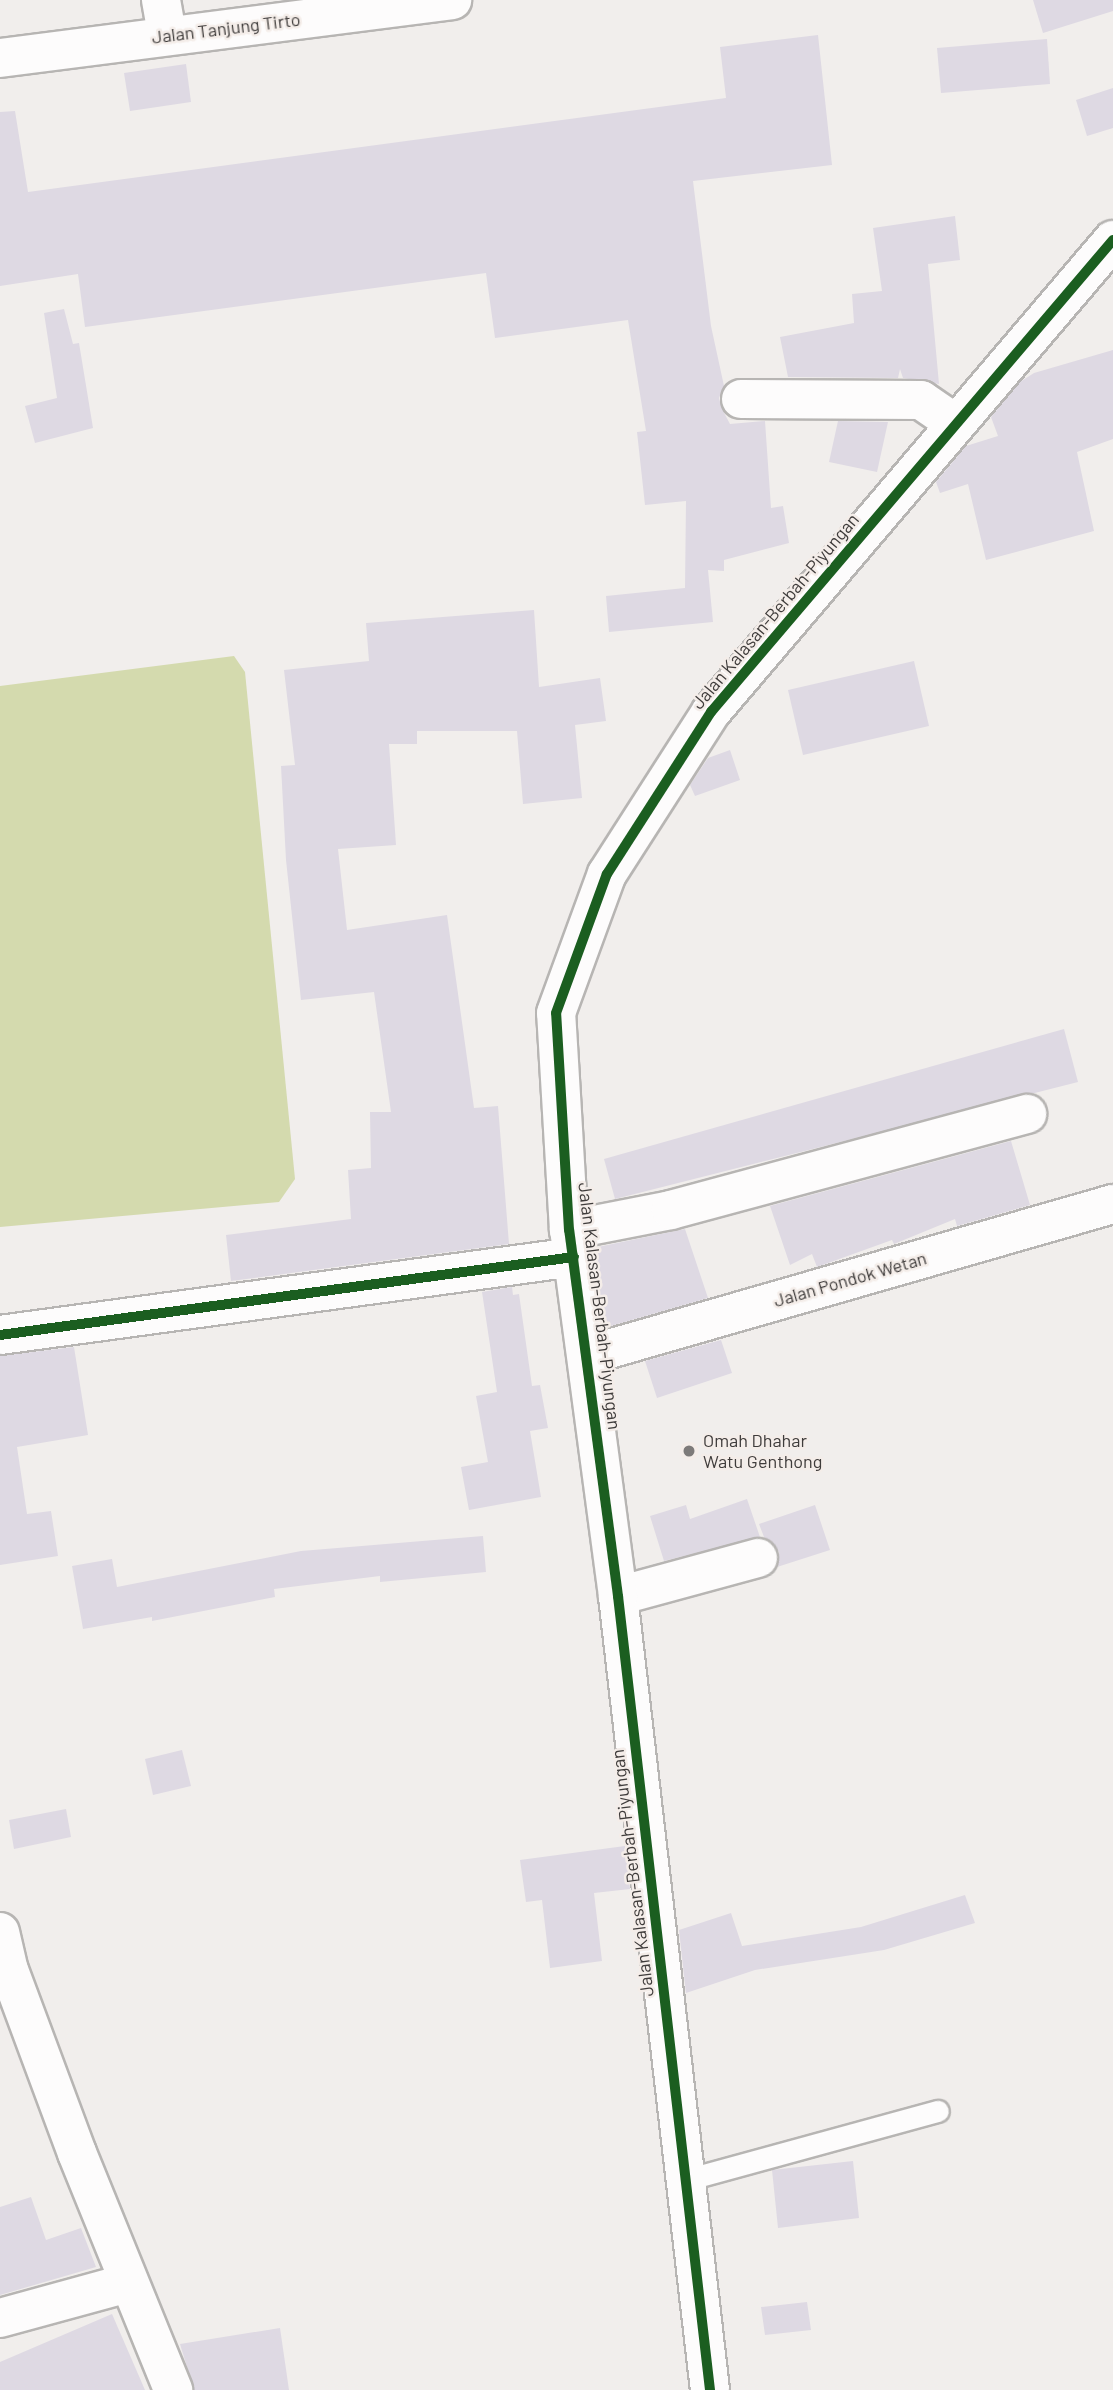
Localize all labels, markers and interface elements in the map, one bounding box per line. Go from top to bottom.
street label: Jalan Tanjung Tirto [150,8,302,48]
street label: Jalan Kalasan-Berbah-Piyungan [687,509,863,713]
street label: Jalan Kalasan-Berbah-Piyungan [574,1181,626,1431]
street label: Jalan Pondok Wetan [771,1247,929,1311]
place label: Omah Dhahar Watu Genthong [703,1430,822,1472]
marker: Omah Dhahar Watu Genthong [681,1443,697,1459]
street label: Jalan Kalasan-Berbah-Piyungan [606,1748,658,1998]

